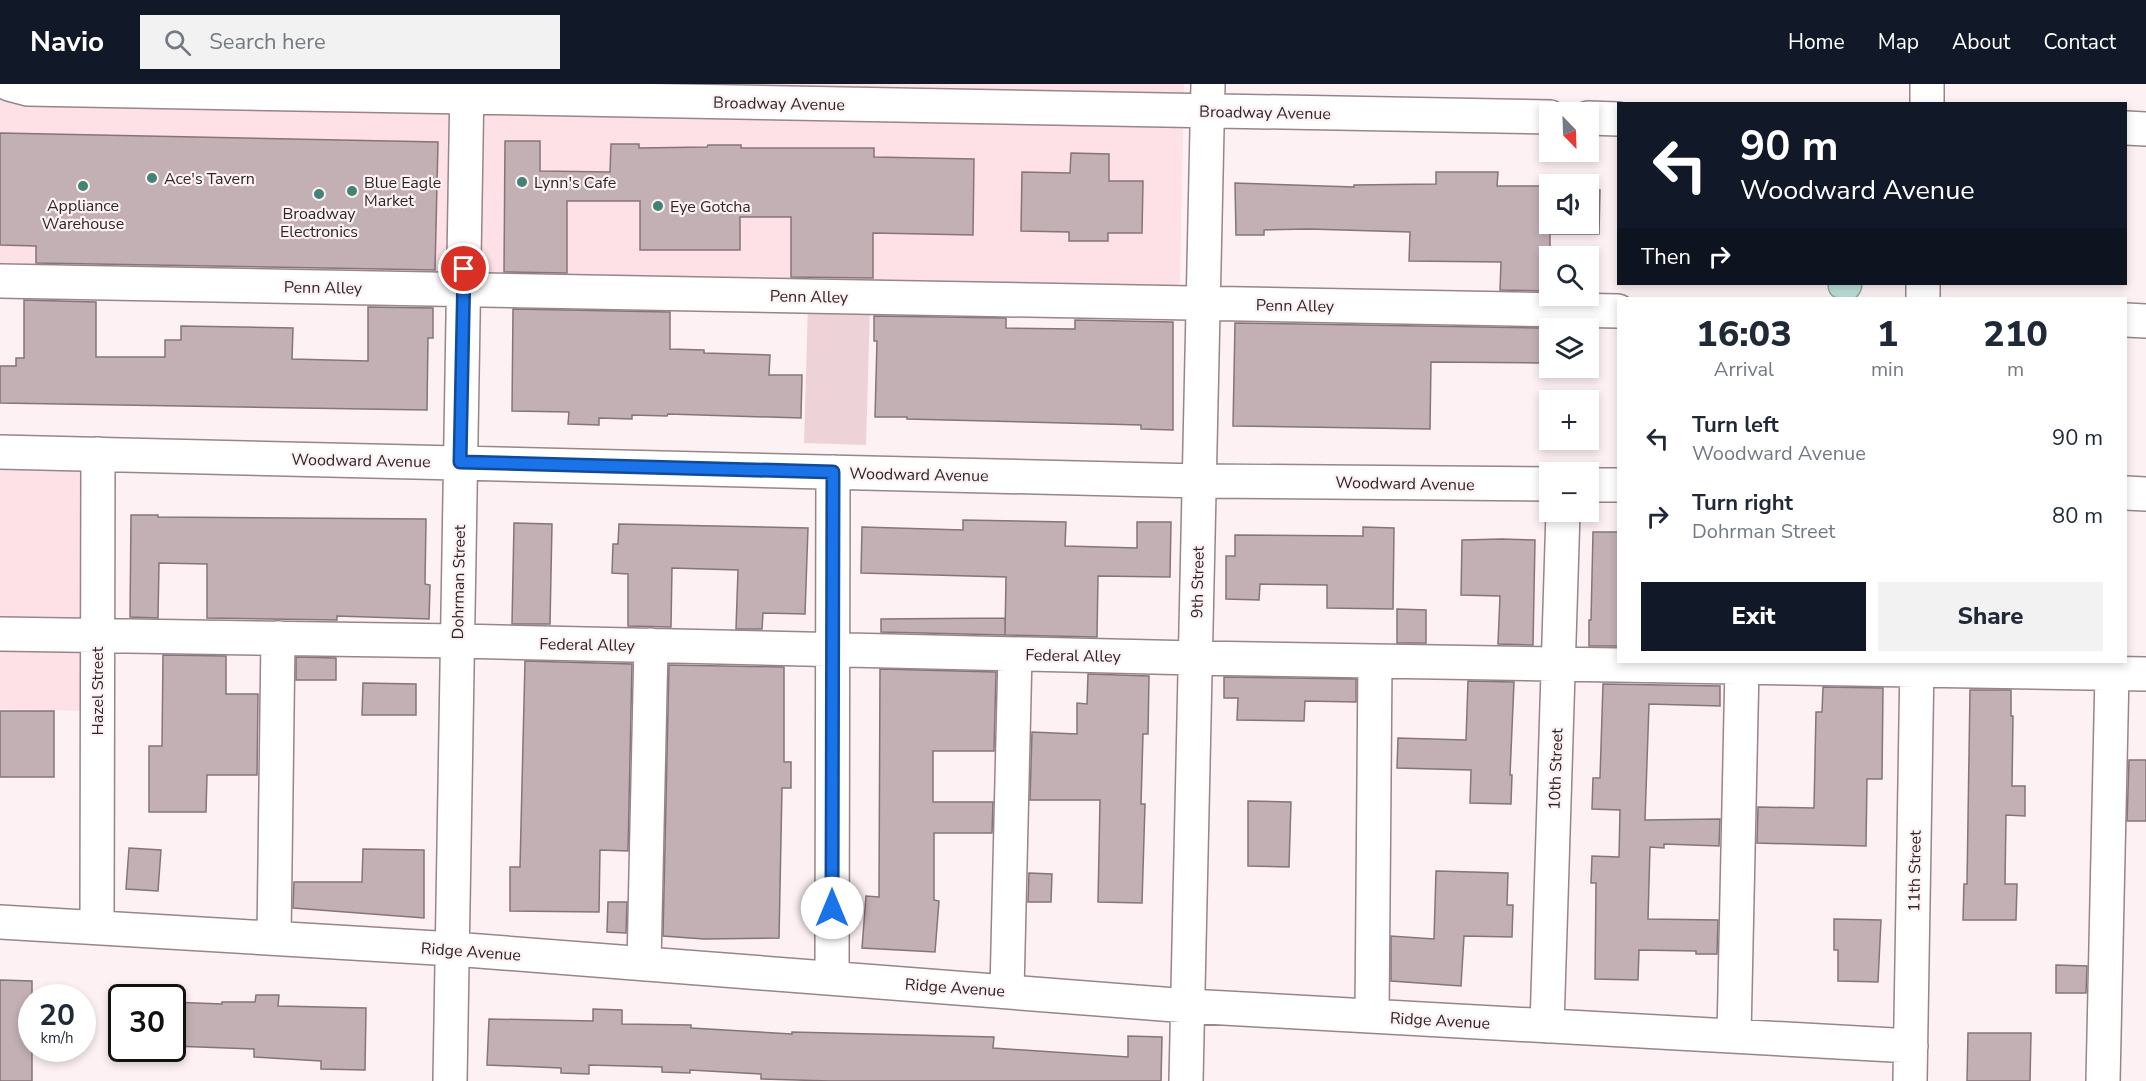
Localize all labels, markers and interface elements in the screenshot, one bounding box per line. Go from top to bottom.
search box [140,15,560,69]
text: Navio [30,23,104,61]
icon: search [161,26,194,59]
text: Search here [209,27,326,57]
text: Home [1788,28,1845,56]
text: Map [1878,28,1919,56]
text: About [1952,28,2010,56]
text: Contact [2043,28,2116,56]
street label: Broadway Avenue [713,92,845,116]
street label: Broadway Avenue [1199,101,1331,125]
north arrow [1539,102,1599,162]
map controls [1539,102,1599,522]
text: 90 m [1740,118,1839,175]
icon: left [1641,126,1719,204]
place label: Ace's Tavern [164,168,255,190]
marker: Ace's Tavern [145,171,159,185]
place label: Blue Eagle Market [364,172,441,212]
place label: Lynn's Cafe [534,172,616,194]
text: Woodward Avenue [1740,172,1975,209]
button: sound [1539,174,1599,234]
marker: Lynn's Cafe [515,175,529,189]
marker: Appliance Warehouse [76,179,90,193]
marker: Blue Eagle Market [345,184,359,198]
marker: Broadway Electronics [312,187,326,201]
place label: Appliance Warehouse [42,195,124,235]
place label: Eye Gotcha [670,196,751,218]
marker: Eye Gotcha [651,199,665,213]
place label: Broadway Electronics [280,203,358,243]
icon: right [1703,240,1736,273]
text: Then [1641,242,1691,272]
pin [438,243,489,294]
button: search [1539,246,1599,306]
icon: arrive [447,252,480,285]
street label: Penn Alley [284,276,363,300]
street label: Penn Alley [770,285,849,309]
street label: Penn Alley [1256,294,1335,318]
text: 16:03 [1696,310,1792,359]
text: 1 [1877,310,1898,359]
text: 210 [1983,310,2048,359]
button: layers [1539,318,1599,378]
text: Arrival [1714,356,1774,383]
text: min [1871,356,1904,383]
text: m [2007,356,2024,383]
button: + [1539,390,1599,450]
text: Turn left [1692,410,1779,440]
icon: left [1641,422,1674,455]
text: 90 m [2052,423,2103,453]
text: Woodward Avenue [1692,440,1866,467]
street label: Woodward Avenue [291,449,431,473]
button: − [1539,462,1599,522]
street label: Woodward Avenue [849,463,989,487]
street label: Woodward Avenue [1335,472,1475,496]
text: Turn right [1692,488,1793,518]
icon: right [1641,500,1674,533]
text: 80 m [2052,501,2103,531]
text: Dohrman Street [1692,518,1835,545]
street label: Dohrman Street [447,524,471,640]
street label: 9th Street [1186,545,1210,618]
button: Exit [1641,582,1866,651]
button: Share [1878,582,2103,651]
street label: Federal Alley [539,633,636,657]
street label: Federal Alley [1025,644,1122,668]
street label: Hazel Street [87,646,109,735]
street label: 10th Street [1544,727,1568,810]
street label: 11th Street [1903,830,1927,912]
position arrow [800,876,864,940]
street label: Ridge Avenue [420,938,522,966]
street label: Ridge Avenue [904,974,1006,1002]
speed limit sign: 30 [108,984,186,1062]
text: 20 [39,995,75,1036]
street label: Ridge Avenue [1389,1007,1491,1035]
text: km/h [40,1028,74,1048]

